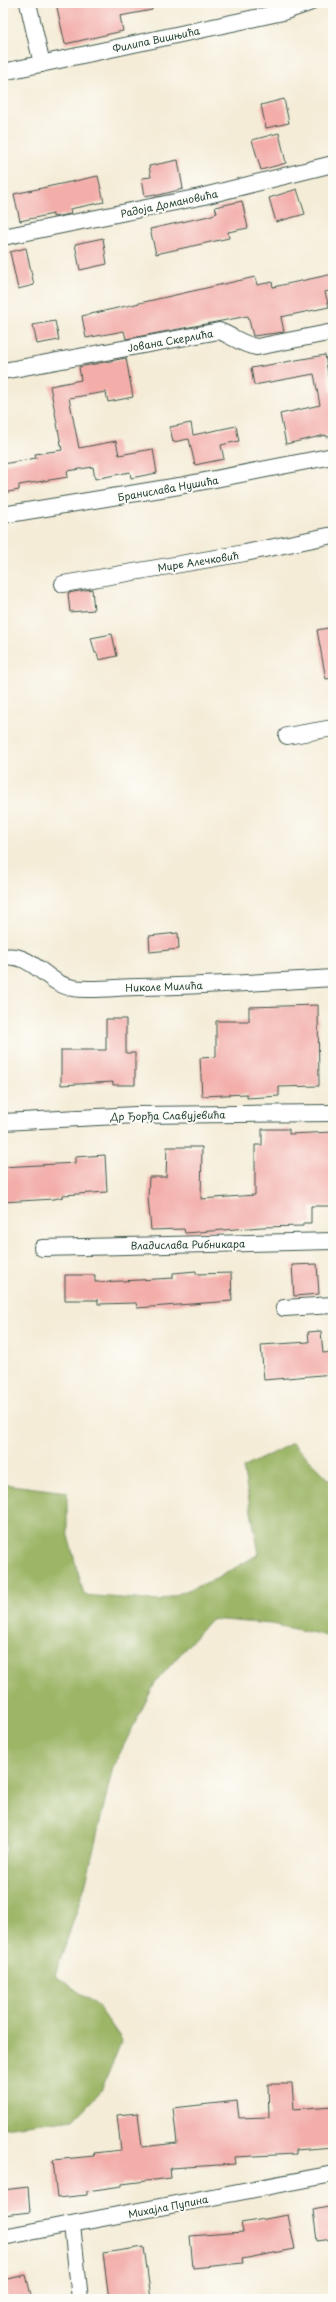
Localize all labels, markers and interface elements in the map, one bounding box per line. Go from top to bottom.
street label: Филипа Вишњића [111,22,202,56]
street label: Радоја Домановића [119,185,220,221]
street label: Јована Скерлића [126,325,215,355]
street label: Бранислава Нушића [116,472,220,505]
street label: Мире Алечковић [156,547,240,575]
street label: Николе Милића [125,977,204,995]
street label: Др Ђорђа Славујевића [109,1106,226,1125]
street label: Владислава Рибникара [131,1235,246,1252]
street label: Михајла Пупина [127,2191,210,2222]

